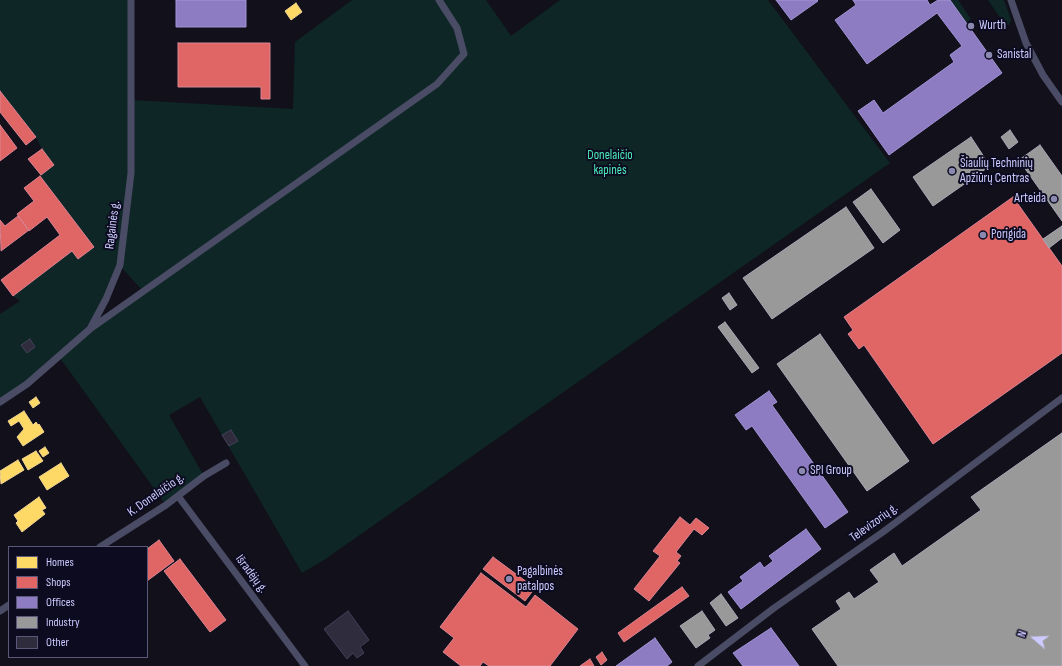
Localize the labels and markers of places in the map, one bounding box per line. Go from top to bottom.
place label: Wurth [979,18,1006,34]
marker: Wurth [966,21,976,31]
place label: Sanistal [997,47,1032,63]
marker: Sanistal [984,50,994,60]
place label: Šiaulių Techninių Apžiūrų Centras [960,156,1033,187]
marker: Šiaulių Techninių Apžiūrų Centras [947,166,957,176]
place label: Arteida [1014,191,1046,207]
marker: Arteida [1049,194,1059,204]
place label: Porigida [991,227,1026,243]
marker: Porigida [978,230,988,240]
place label: SPI Group [810,463,852,479]
marker: SPI Group [797,466,807,476]
place label: Pagalbinės patalpos [517,564,563,595]
marker: Pagalbinės patalpos [504,574,514,584]

